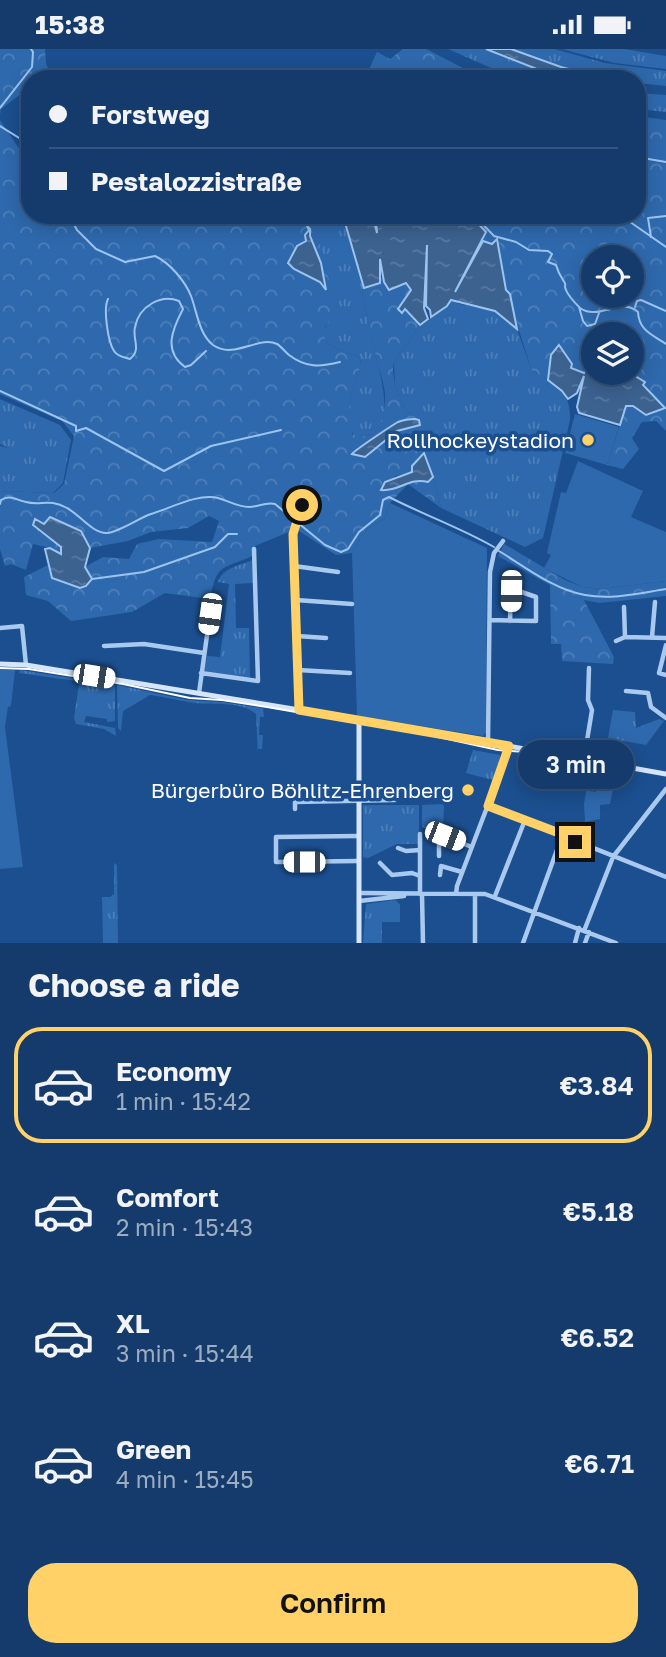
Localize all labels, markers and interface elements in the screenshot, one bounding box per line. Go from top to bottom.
text: 15:38 [35,9,105,40]
text: Forstweg [91,99,210,130]
text: Pestalozzistraße [91,166,302,197]
map controls [581,245,644,385]
button: locate [581,245,644,308]
button: layers [581,322,644,385]
place label: Rollhockeystadion [387,427,574,453]
marker: Rollhockeystadion [580,432,596,448]
route start [286,489,318,521]
car [501,570,522,612]
car [197,592,224,636]
car [72,662,117,690]
callout: 3 min [517,741,633,789]
text: 3 min [546,750,606,778]
place label: Bürgerbüro Böhlitz-Ehrenberg [151,777,454,803]
marker: Bürgerbüro Böhlitz-Ehrenberg [460,782,476,798]
car [422,819,469,853]
route end [559,826,591,858]
car [284,852,326,873]
text: Choose a ride [28,966,240,1004]
icon: car [32,1054,95,1117]
text: Economy [116,1056,232,1087]
text: €3.84 [560,1070,634,1101]
text: 1 min · 15:42 [116,1087,251,1115]
icon: car [32,1180,95,1243]
text: Comfort [116,1182,219,1213]
text: €5.18 [563,1196,634,1227]
text: 2 min · 15:43 [116,1213,253,1241]
icon: car [32,1306,95,1369]
text: XL [116,1308,150,1339]
text: €6.52 [561,1322,634,1353]
text: 3 min · 15:44 [116,1339,254,1367]
icon: car [32,1432,95,1495]
text: Green [116,1434,191,1465]
text: €6.71 [565,1448,634,1479]
text: 4 min · 15:45 [116,1465,254,1493]
button: Confirm [28,1563,638,1643]

